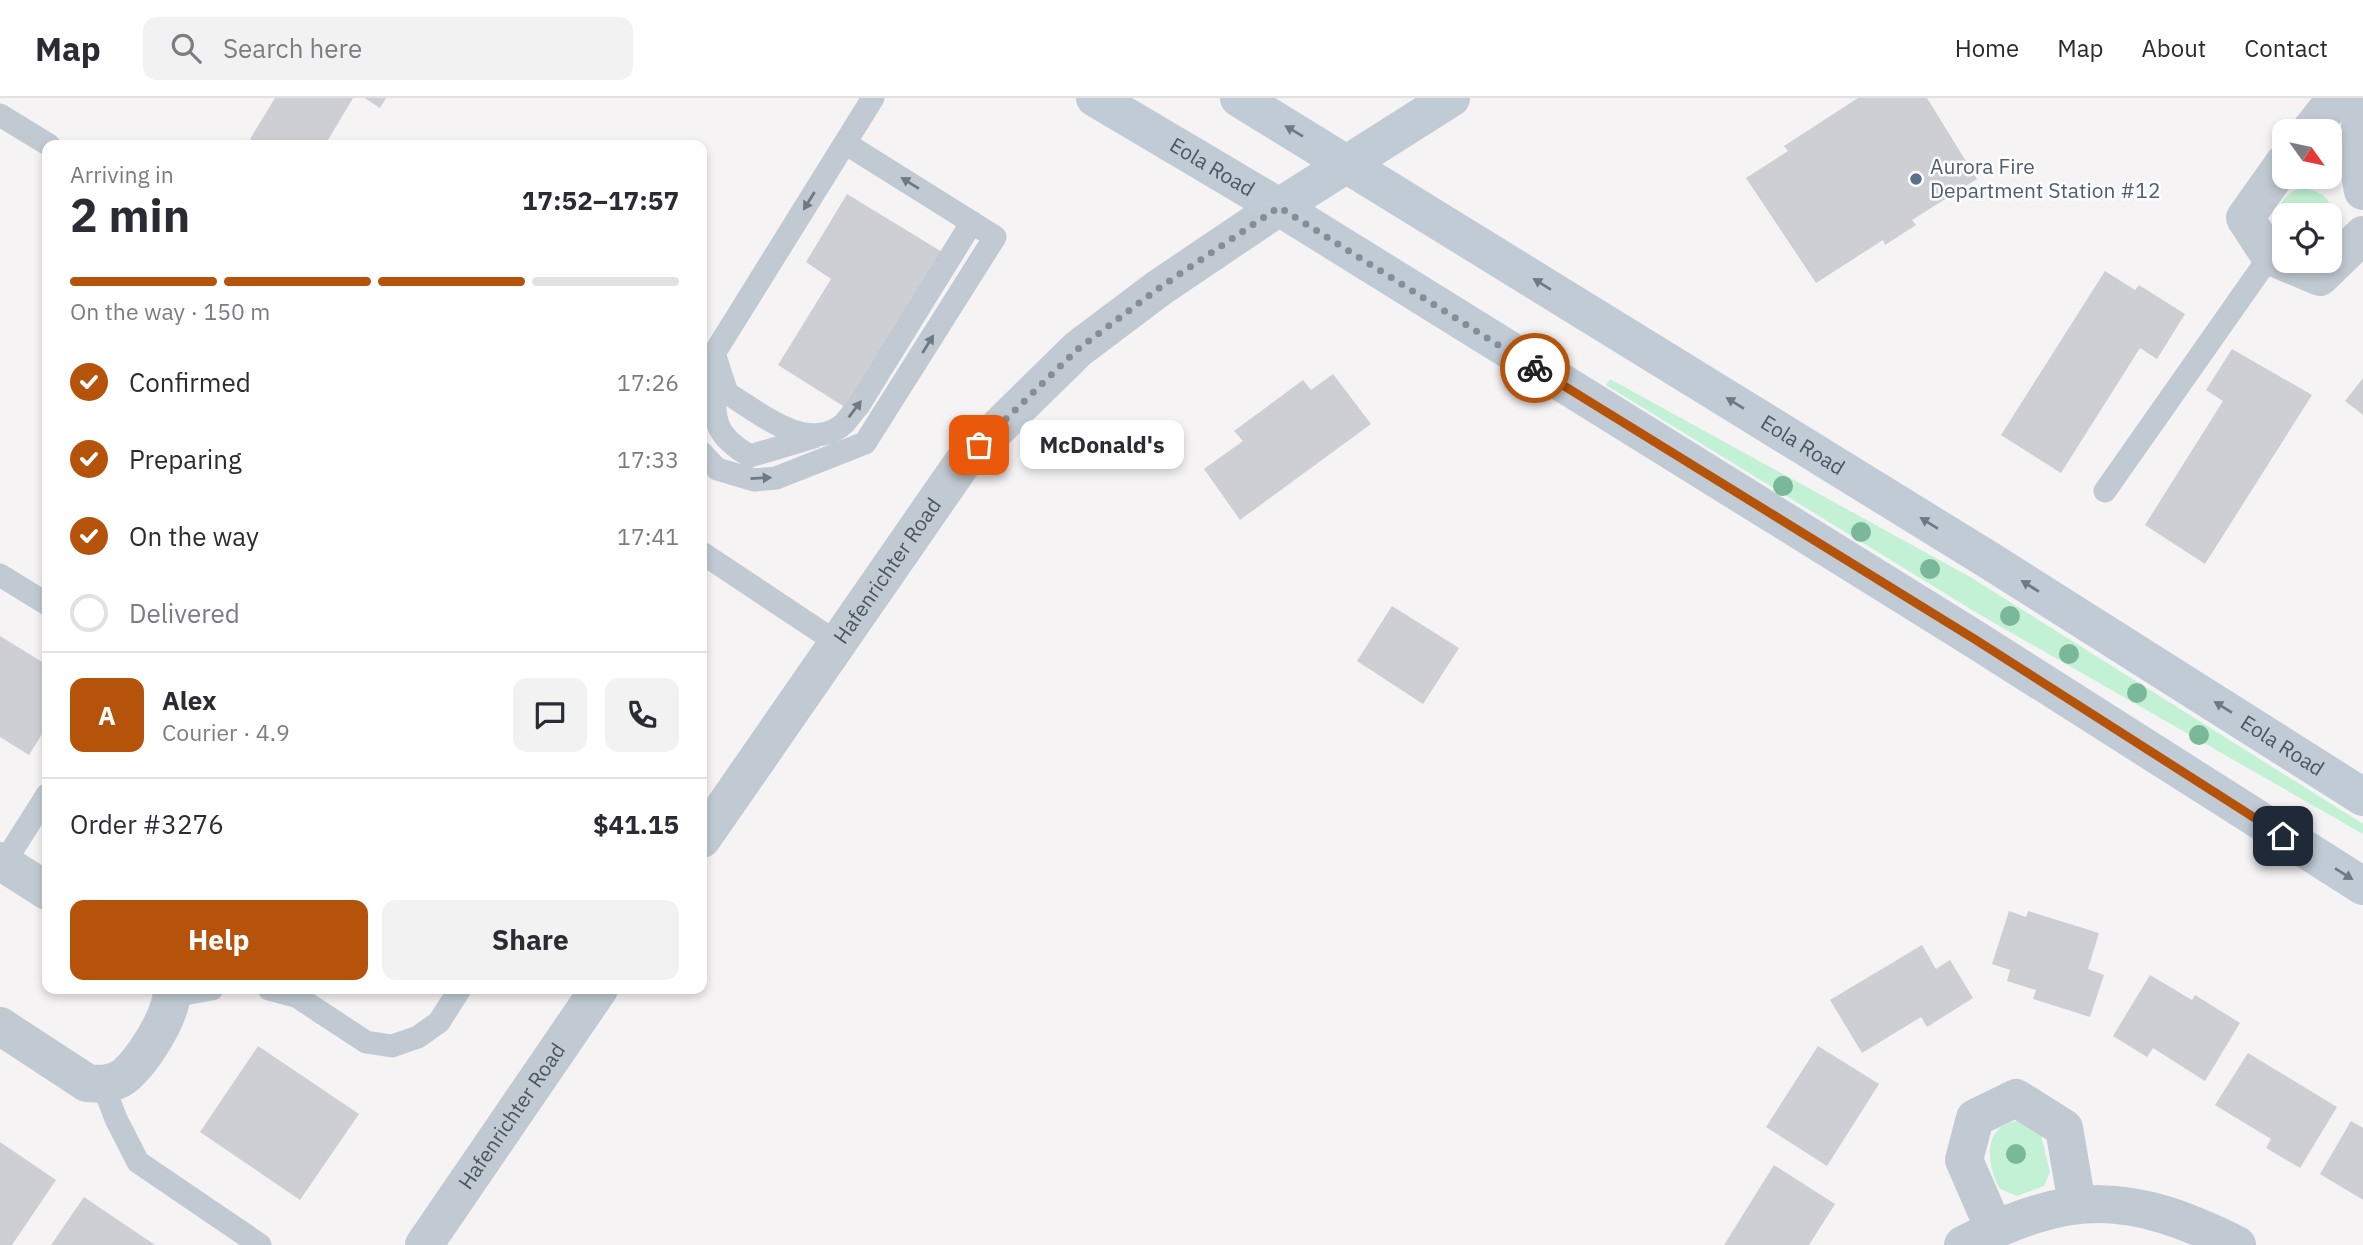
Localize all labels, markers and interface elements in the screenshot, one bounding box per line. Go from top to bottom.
search box [143,17,633,80]
text: Map [35,27,101,70]
icon: search [167,29,205,67]
text: Search here [223,31,362,65]
text: Home [1955,32,2019,64]
text: Map [2057,32,2103,64]
text: About [2141,32,2206,64]
text: Contact [2244,32,2328,64]
north arrow [2272,119,2342,189]
map controls [2272,119,2342,273]
one-way arrow [1285,124,1304,137]
street label: Eola Road [1165,130,1260,202]
place label: Aurora Fire Department Station #12 [1930,152,2161,204]
text: Arriving in [70,159,174,189]
marker: Aurora Fire Department Station #12 [1908,171,1924,187]
one-way arrow [900,177,920,190]
text: 17:52–17:57 [522,183,679,217]
text: 2 min [70,185,190,245]
one-way arrow [802,191,815,210]
button: locate [2272,203,2342,273]
one-way arrow [1532,277,1551,290]
text: On the way · 150 m [70,296,270,326]
courier [1500,333,1570,403]
one-way arrow [921,334,934,354]
icon: bike [1516,349,1554,387]
icon: check [70,363,108,401]
text: Confirmed [129,365,251,399]
text: 17:26 [617,367,679,397]
one-way arrow [1726,397,1745,410]
one-way arrow [847,400,861,418]
street label: Eola Road [1756,408,1850,481]
pin [949,415,1009,475]
callout: McDonald's [1021,420,1186,470]
icon: bag [960,426,998,464]
text: McDonald's [1039,429,1165,459]
icon: check [70,440,108,478]
text: Preparing [129,442,242,476]
text: 17:33 [617,444,679,474]
one-way arrow [751,473,773,484]
street label: Hafenrichter Road [826,492,947,649]
one-way arrow [1919,516,1938,529]
icon: check [70,517,108,555]
text: On the way [129,519,259,553]
text: 17:41 [617,521,679,551]
one-way arrow [2021,579,2040,592]
text: Delivered [129,596,240,630]
button: chat [513,678,587,752]
button: phone [605,678,679,752]
text: Alex [162,683,216,717]
text: A [98,698,116,732]
one-way arrow [2213,701,2233,714]
street label: Eola Road [2236,708,2330,782]
text: Courier · 4.9 [162,717,290,747]
pin [2253,806,2313,866]
text: Order #3276 [70,807,224,841]
text: $41.15 [593,807,679,841]
icon: home [2264,817,2302,855]
one-way arrow [2334,867,2353,880]
button: Help [70,900,368,980]
button: Share [382,900,679,980]
street label: Hafenrichter Road [451,1037,571,1194]

